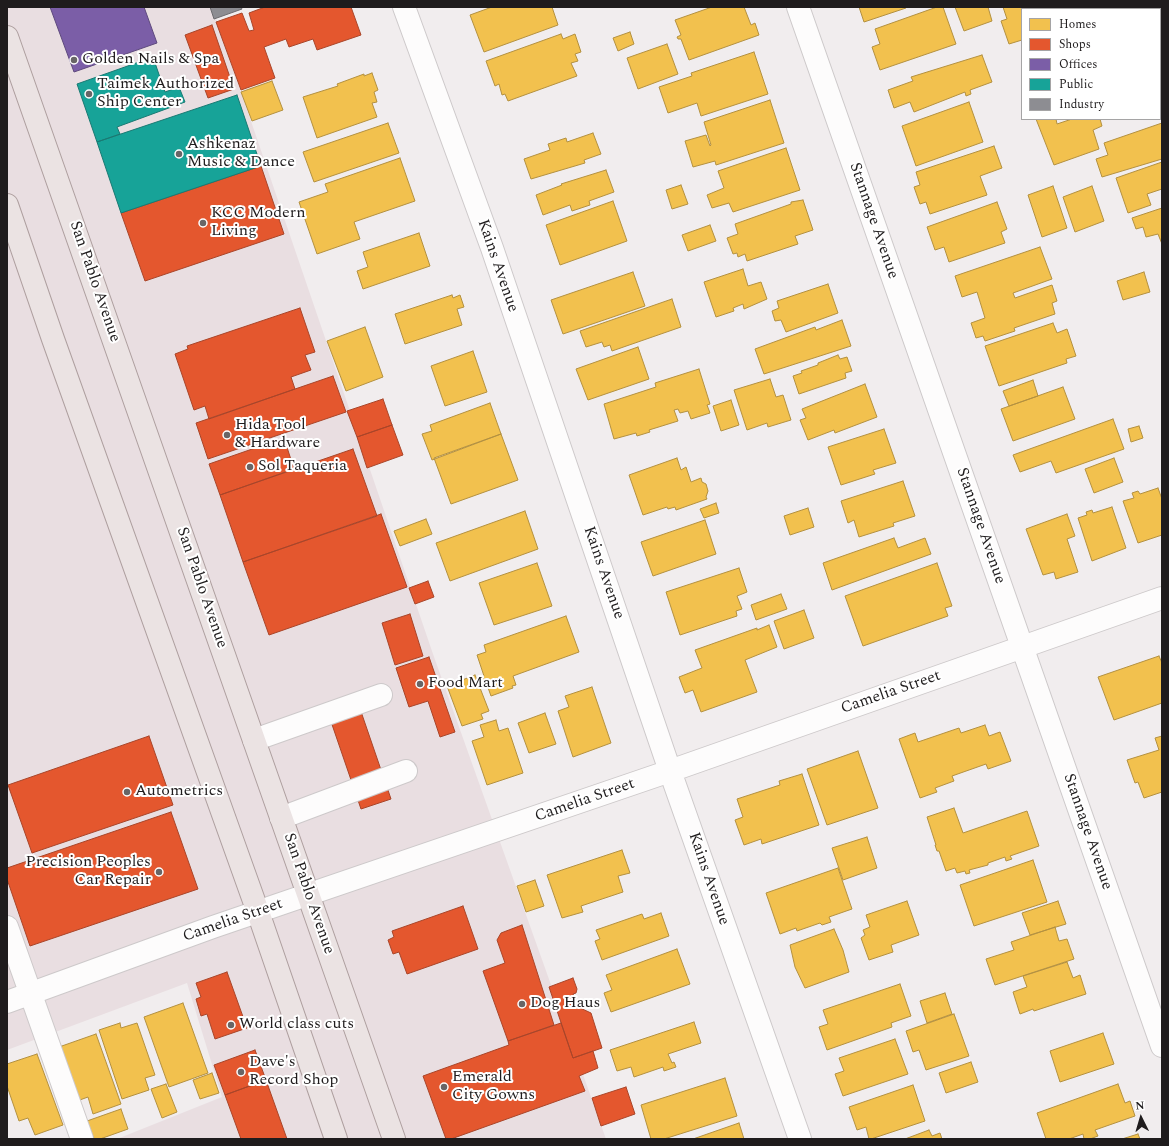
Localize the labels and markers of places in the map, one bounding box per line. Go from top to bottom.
place label: Golden Nails & Spa [82,50,219,70]
marker: Golden Nails & Spa [69,55,79,65]
place label: Taimek Authorized Ship Center [97,75,234,113]
marker: Taimek Authorized Ship Center [84,89,94,99]
place label: Ashkenaz Music & Dance [187,135,295,173]
marker: Ashkenaz Music & Dance [174,149,184,159]
place label: KCC Modern Living [211,204,306,242]
marker: KCC Modern Living [198,218,208,228]
place label: Hida Tool & Hardware [235,416,320,454]
marker: Hida Tool & Hardware [222,430,232,440]
place label: Sol Taqueria [258,457,347,477]
marker: Sol Taqueria [245,462,255,472]
place label: Food Mart [428,674,503,694]
marker: Food Mart [415,679,425,689]
place label: Autometrics [135,782,223,802]
marker: Autometrics [122,787,132,797]
place label: Precision Peoples Car Repair [26,853,151,891]
marker: Precision Peoples Car Repair [154,867,164,877]
place label: Dog Haus [530,994,600,1014]
marker: Dog Haus [517,999,527,1009]
place label: World class cuts [239,1015,354,1035]
marker: World class cuts [226,1020,236,1030]
place label: Dave's Record Shop [249,1053,338,1091]
marker: Dave's Record Shop [236,1067,246,1077]
place label: Emerald City Gowns [452,1068,535,1106]
marker: Emerald City Gowns [439,1082,449,1092]

